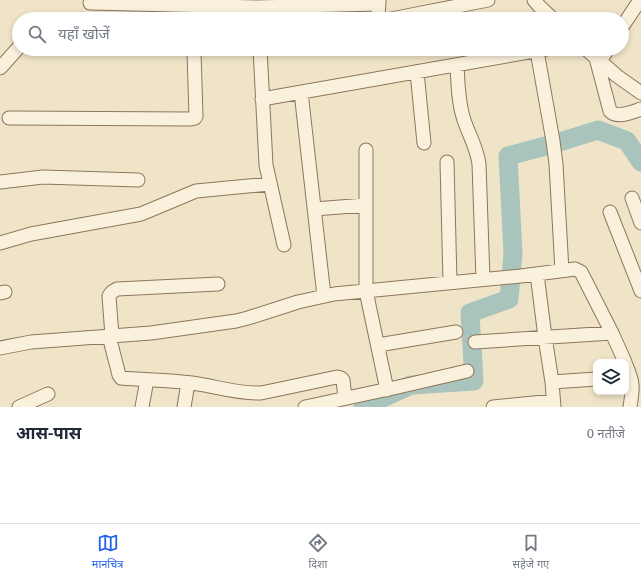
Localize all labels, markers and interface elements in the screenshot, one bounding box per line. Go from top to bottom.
search box [12,12,629,56]
icon: search [26,23,48,45]
text: यहाँ खोजें [58,23,110,43]
map controls [593,359,629,395]
button: layers [593,359,629,395]
text: आस-पास [16,421,81,444]
text: 0 नतीजे [587,424,625,442]
tab: मानचित्र [92,532,123,572]
tab: दिशा [307,532,329,572]
tab: सहेजे गए [513,532,549,572]

